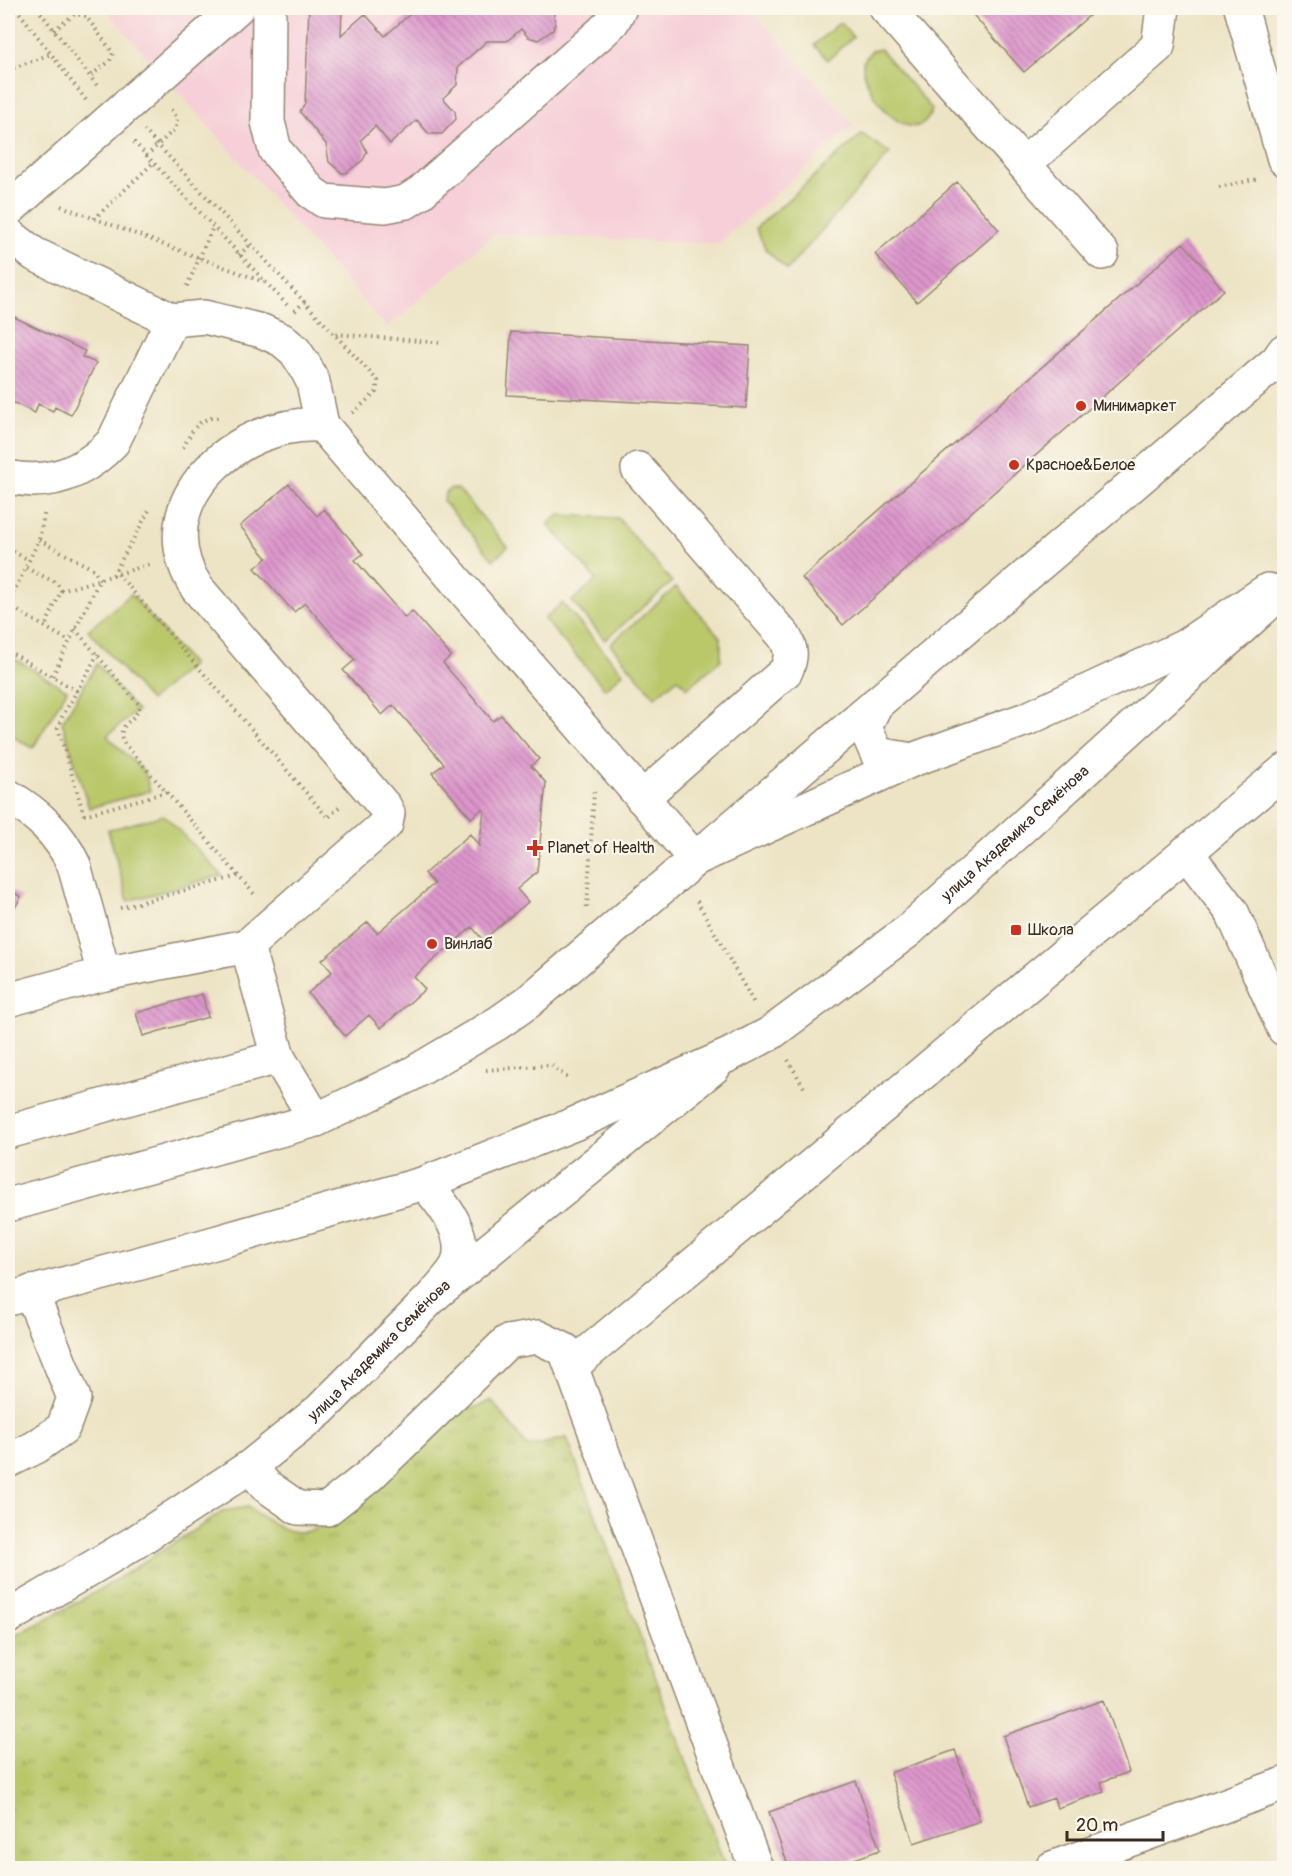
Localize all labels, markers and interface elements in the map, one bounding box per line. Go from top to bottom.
place label: Минимаркет [1093,396,1176,416]
marker: Минимаркет [1074,399,1088,413]
place label: Красное&Белое [1026,455,1135,475]
marker: Красное&Белое [1007,458,1021,472]
street label: улица Академика Семёнова [937,761,1093,906]
place label: Planet of Health [547,838,655,858]
marker: Planet of Health [528,841,542,855]
place label: Школа [1028,920,1074,940]
marker: Школа [1009,923,1023,937]
place label: Винлаб [444,934,493,954]
marker: Винлаб [425,937,439,951]
street label: улица Академика Семёнова [303,1276,454,1426]
scale bar [1067,1804,1163,1842]
text: 20 m [1076,1814,1118,1837]

